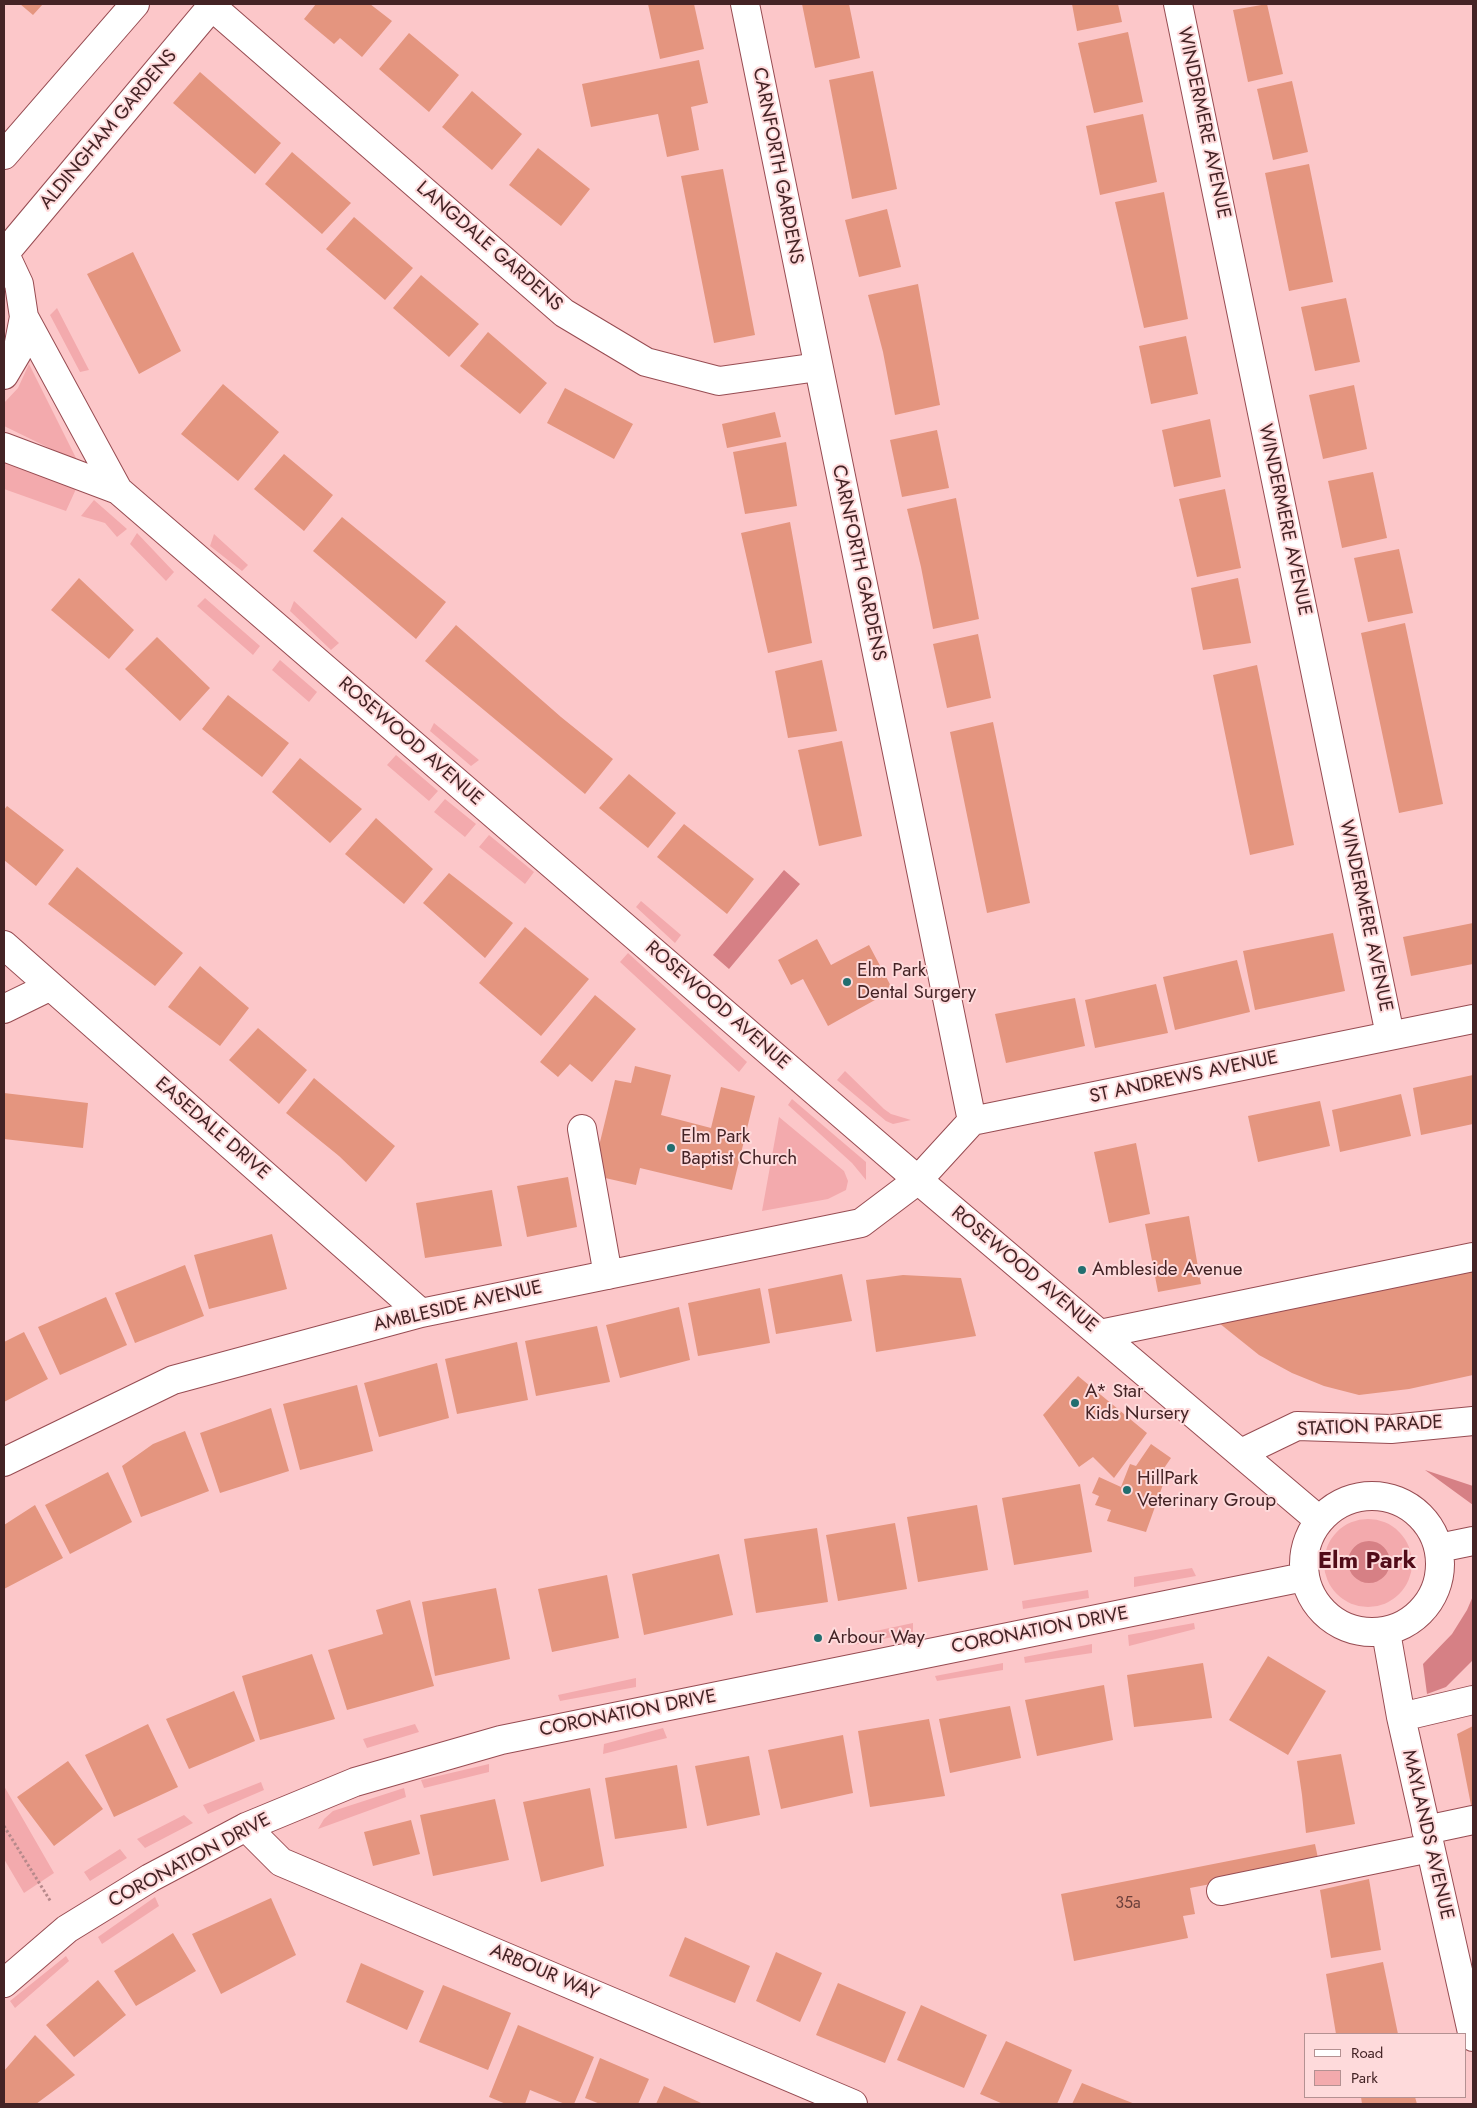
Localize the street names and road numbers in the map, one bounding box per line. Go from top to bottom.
street label: WINDERMERE AVENUE [1172,25,1234,221]
street label: ALDINGHAM GARDENS [36,46,182,214]
street label: CARNFORTH GARDENS [747,66,807,266]
street label: LANGDALE GARDENS [411,177,567,317]
street label: WINDERMERE AVENUE [1253,422,1315,618]
street label: CARNFORTH GARDENS [826,463,890,663]
street label: ROSEWOOD AVENUE [333,673,487,811]
street label: WINDERMERE AVENUE [1334,818,1396,1014]
street label: ROSEWOOD AVENUE [640,937,794,1075]
street label: ST ANDREWS AVENUE [1088,1047,1280,1109]
street label: EASEDALE DRIVE [150,1073,274,1185]
street label: ROSEWOOD AVENUE [946,1202,1102,1338]
street label: AMBLESIDE AVENUE [371,1277,545,1337]
street label: STATION PARADE [1297,1412,1443,1442]
street label: CORONATION DRIVE [950,1603,1130,1659]
street label: CORONATION DRIVE [538,1686,718,1742]
street label: MAYLANDS AVENUE [1396,1748,1458,1922]
street label: CORONATION DRIVE [105,1809,275,1913]
street label: ARBOUR WAY [486,1940,602,2006]

